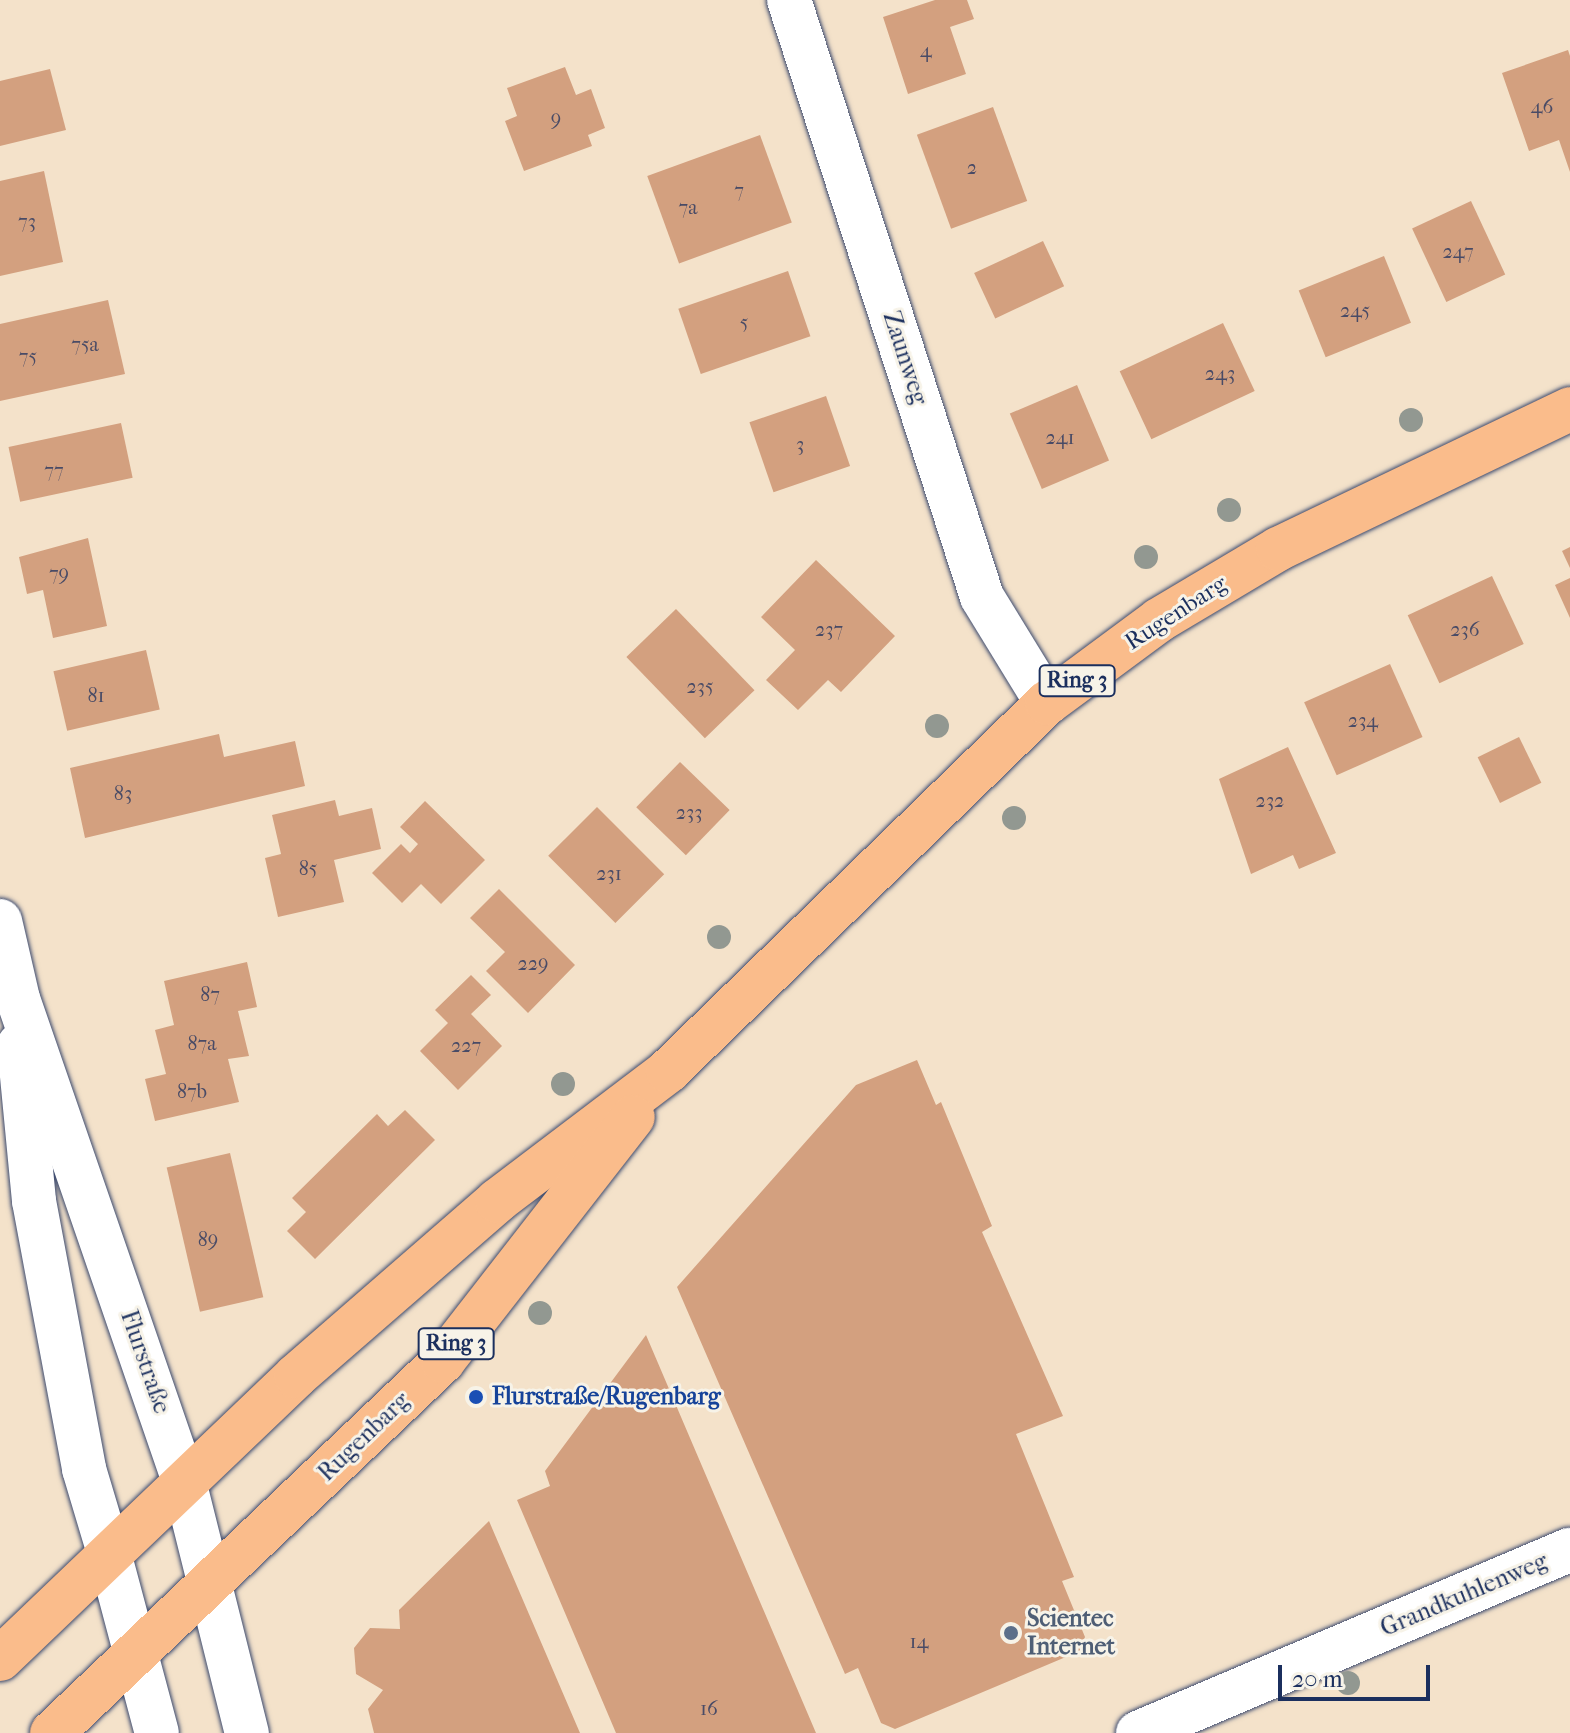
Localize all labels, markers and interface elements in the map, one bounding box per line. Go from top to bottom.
house number: 4 [920,38,932,62]
house number: 46 [1531,94,1553,118]
house number: 9 [551,106,561,130]
house number: 2 [967,155,977,179]
house number: 7 [734,178,744,202]
house number: 7a [679,195,697,219]
house number: 73 [18,209,36,233]
house number: 247 [1442,239,1474,263]
house number: 245 [1340,298,1370,322]
street label: Zaunweg [876,308,934,408]
house number: 5 [740,310,748,334]
house number: 75a [71,332,99,356]
house number: 75 [19,344,37,368]
house number: 243 [1205,361,1235,385]
house number: 241 [1045,425,1075,449]
house number: 3 [796,432,804,456]
house number: 77 [44,458,64,482]
house number: 79 [49,561,69,585]
street label: Rugenbarg [1120,569,1232,657]
house number: 237 [815,617,843,641]
house number: 236 [1450,617,1480,641]
road number: Ring 3 [1037,663,1117,699]
house number: 235 [686,674,714,698]
house number: 81 [87,683,105,707]
house number: 234 [1348,708,1378,732]
house number: 83 [114,781,132,805]
house number: 232 [1256,788,1284,812]
house number: 233 [676,800,702,824]
house number: 85 [299,856,317,880]
house number: 231 [596,861,622,885]
house number: 229 [517,951,549,975]
house number: 87 [200,982,220,1006]
house number: 87a [188,1031,216,1055]
house number: 227 [451,1033,481,1057]
house number: 87b [177,1079,207,1103]
house number: 89 [198,1227,218,1251]
street label: Flurstraße [114,1307,176,1417]
road number: Ring 3 [416,1326,496,1362]
place label: Flurstraße/Rugenbarg [492,1383,721,1411]
street label: Rugenbarg [312,1386,416,1488]
marker: Flurstraße/Rugenbarg [467,1388,485,1406]
street label: Grandkuhlenweg [1376,1547,1552,1643]
place label: Scientec Internet [1027,1605,1115,1661]
marker: Scientec Internet [1002,1624,1020,1642]
house number: 14 [910,1629,928,1653]
scale bar [1282,1649,1434,1699]
text: 20 m [1292,1665,1343,1693]
house number: 16 [700,1696,718,1720]

